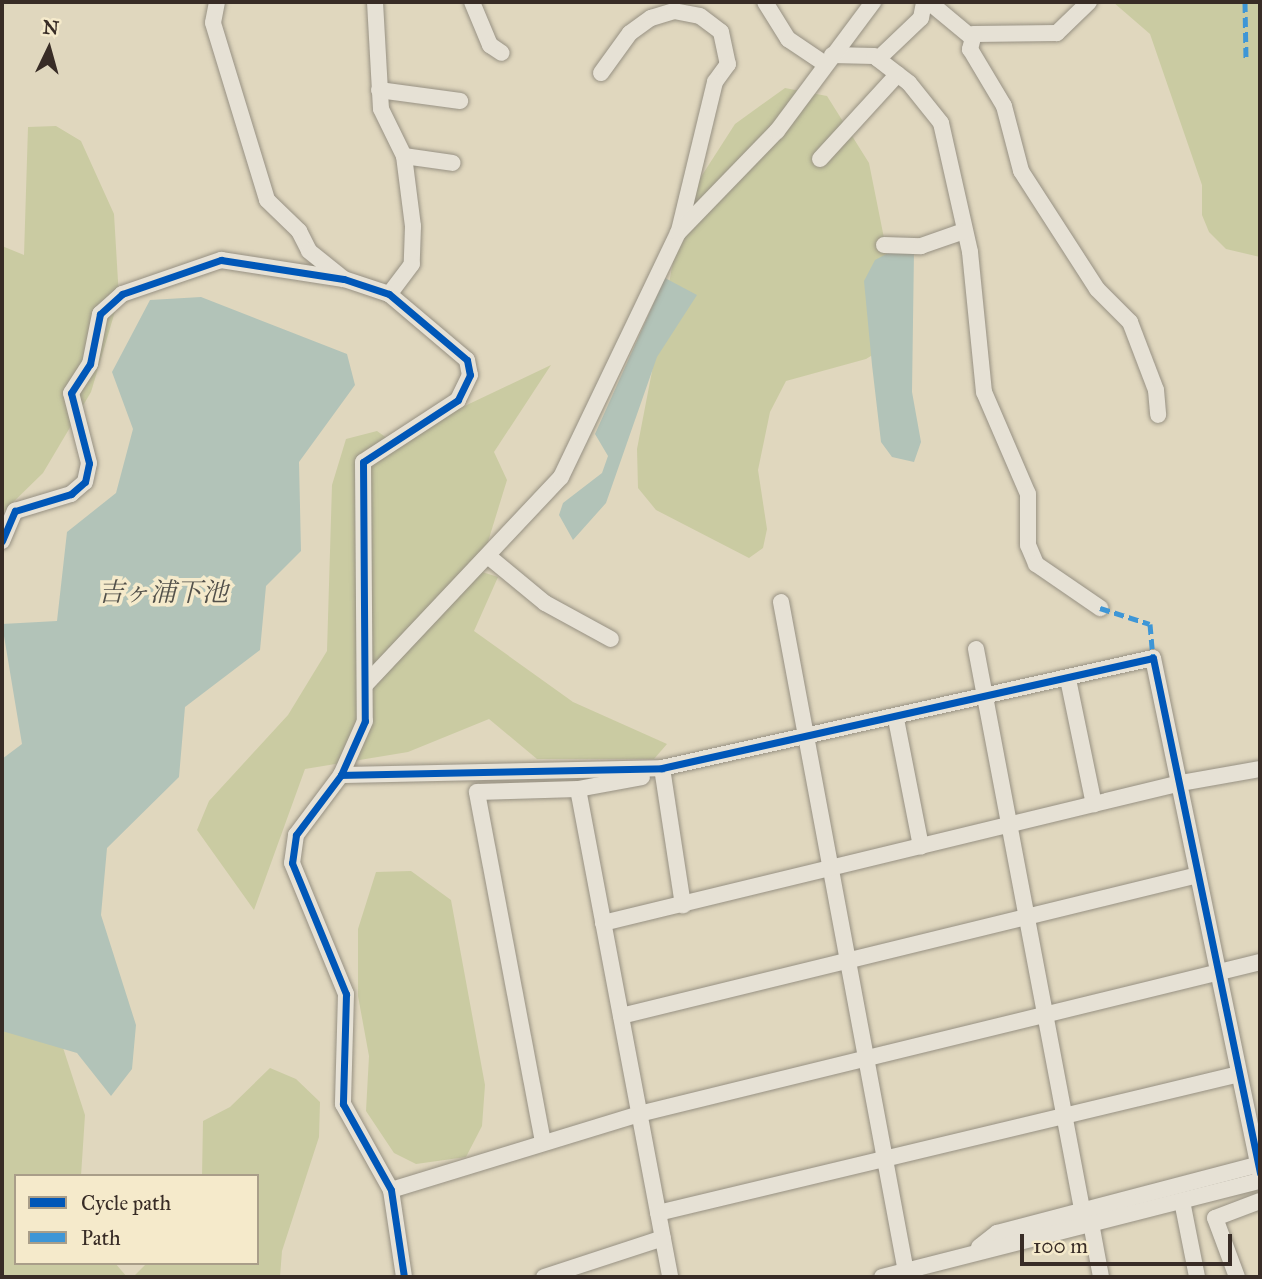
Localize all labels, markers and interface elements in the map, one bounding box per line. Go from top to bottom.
north arrow [14,14,84,84]
text: N [42,15,60,40]
water label: 吉ヶ浦下池 [98,577,228,609]
legend [14,1174,259,1265]
text: Cycle path [81,1190,171,1216]
scale bar [1024,1220,1236,1264]
text: Path [81,1225,121,1251]
text: 100 m [1033,1233,1088,1259]

